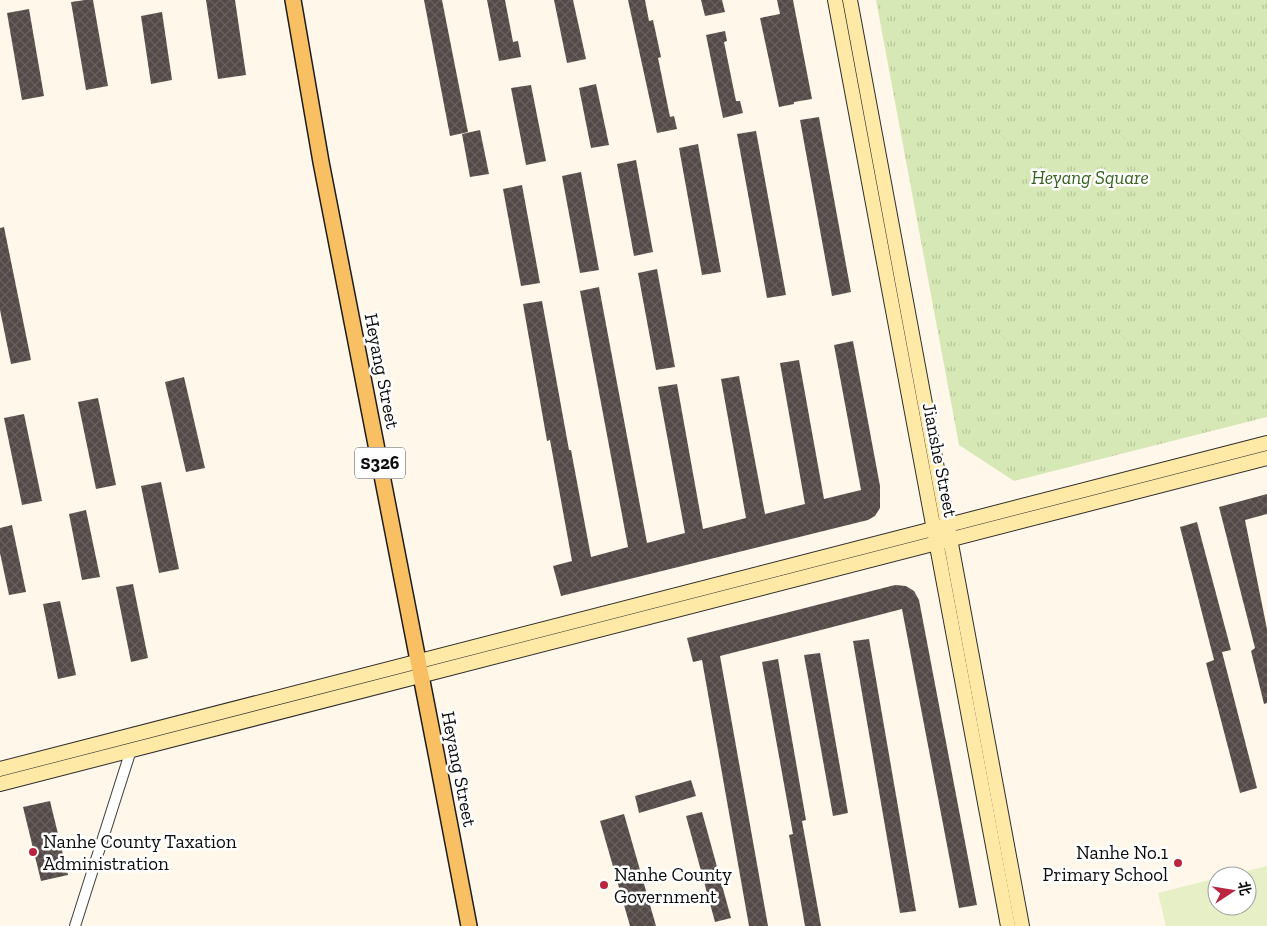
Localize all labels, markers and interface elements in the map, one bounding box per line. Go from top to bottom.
park label: Heyang Square [1031,166,1149,189]
street label: Heyang Street [360,311,404,431]
street label: Jianshe Street [918,401,962,519]
road number: S326 [355,448,405,478]
street label: Heyang Street [437,709,481,829]
place label: Nanhe County Taxation Administration [43,830,237,875]
place label: Nanhe No.1 Primary School [1043,841,1168,886]
marker: Nanhe County Taxation Administration [27,846,39,858]
marker: Nanhe No.1 Primary School [1172,857,1184,869]
place label: Nanhe County Government [614,863,732,908]
north arrow [1207,866,1257,916]
marker: Nanhe County Government [598,879,610,891]
text: 北 [1234,880,1254,897]

